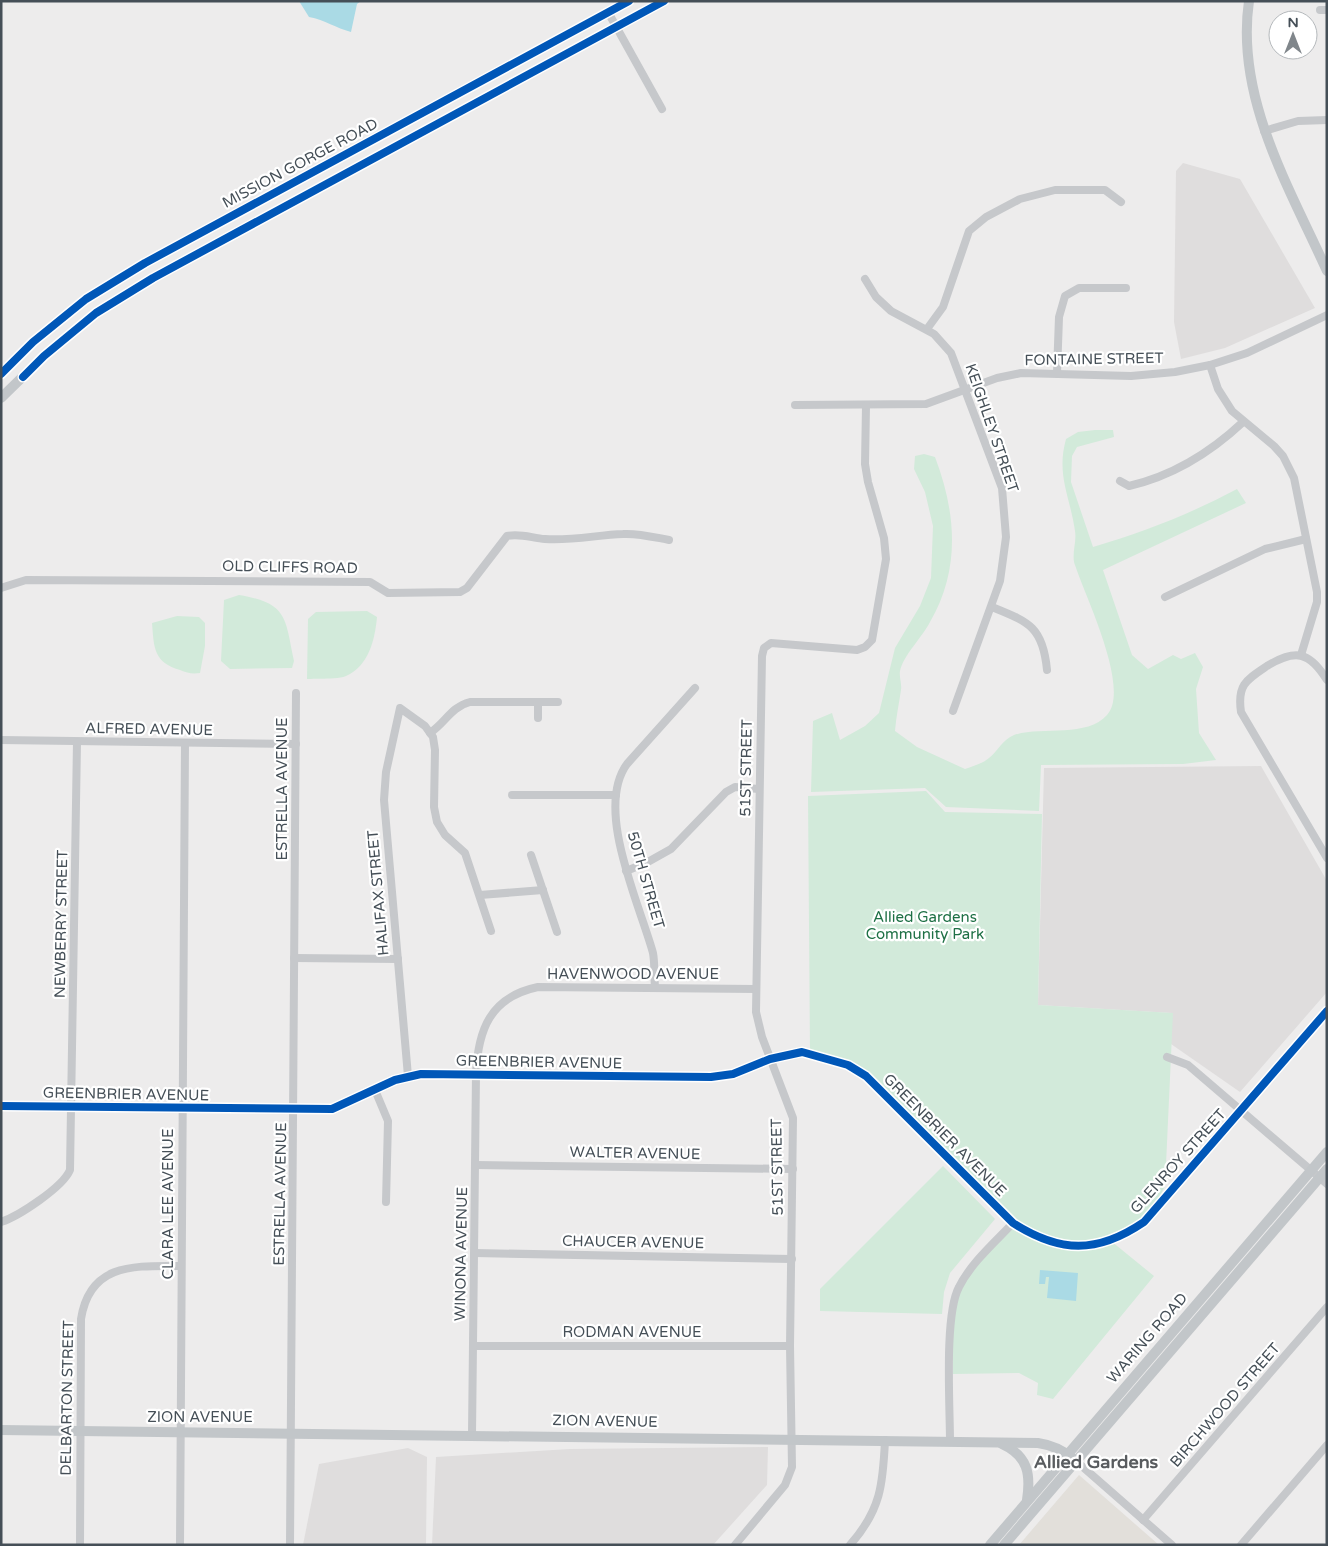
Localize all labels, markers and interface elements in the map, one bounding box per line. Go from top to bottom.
north arrow [1268,10,1318,60]
text: N [1287,14,1299,31]
street label: MISSION GORGE ROAD [219,114,381,212]
street label: FONTAINE STREET [1024,349,1164,369]
street label: KEIGHLEY STREET [962,361,1022,495]
street label: OLD CLIFFS ROAD [222,557,358,577]
street label: ESTRELLA AVENUE [273,717,291,861]
street label: ALFRED AVENUE [85,719,213,739]
street label: 51ST STREET [736,719,756,817]
street label: HALIFAX STREET [364,829,392,957]
street label: 50TH STREET [624,829,668,931]
street label: NEWBERRY STREET [51,850,71,998]
park label: Allied Gardens Community Park [866,908,984,943]
street label: HAVENWOOD AVENUE [547,965,719,983]
street label: GREENBRIER AVENUE [456,1052,622,1072]
street label: GREENBRIER AVENUE [880,1070,1010,1200]
street label: GREENBRIER AVENUE [43,1084,209,1104]
street label: GLENROY STREET [1126,1105,1230,1217]
street label: 51ST STREET [767,1118,787,1216]
street label: ESTRELLA AVENUE [270,1122,290,1266]
street label: CLARA LEE AVENUE [159,1129,177,1279]
street label: WALTER AVENUE [569,1143,701,1163]
street label: WINONA AVENUE [451,1187,471,1321]
street label: CHAUCER AVENUE [562,1232,704,1252]
street label: WARING ROAD [1103,1289,1191,1387]
street label: DELBARTON STREET [57,1320,77,1476]
street label: RODMAN AVENUE [562,1323,702,1341]
street label: BIRCHWOOD STREET [1166,1339,1284,1471]
street label: ZION AVENUE [147,1408,253,1426]
street label: ZION AVENUE [552,1411,658,1431]
district label: Allied Gardens [1034,1451,1159,1473]

